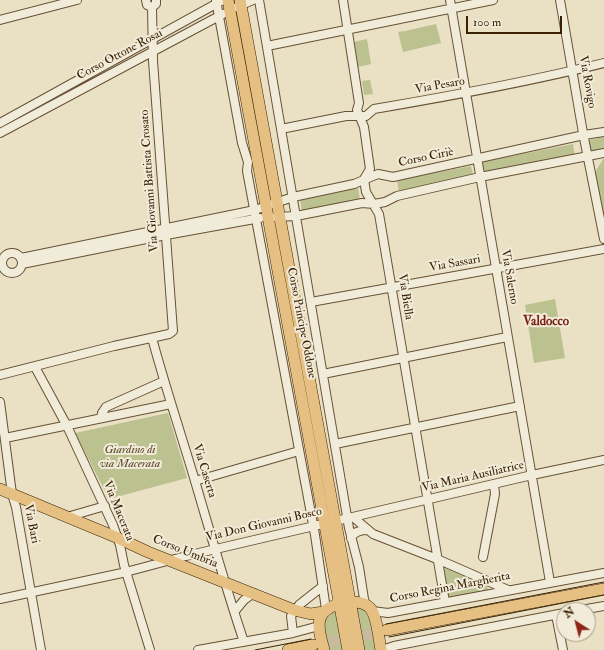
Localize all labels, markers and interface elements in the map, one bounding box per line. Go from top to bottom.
scale bar [468,8,564,34]
text: 100 m [473,15,501,30]
street label: Corso Ottone Rosai [75,26,165,84]
street label: Via Rovigo [575,55,599,109]
street label: Via Pesaro [414,75,466,97]
street label: Via Giovanni Battista Crosato [138,109,162,253]
street label: Corso Ciriè [397,145,455,171]
street label: Via Salerno [497,249,521,305]
street label: Via Sassari [428,252,482,276]
street label: Corso Principe Oddone [283,266,319,380]
street label: Via Biella [394,273,416,321]
district label: Valdocco [523,314,569,330]
park label: Giardino di via Macerata [100,443,160,471]
street label: Via Caserta [189,443,219,499]
street label: Via Maria Ausiliatrice [421,458,525,496]
street label: Via Macerata [99,479,137,543]
street label: Via Bari [20,503,42,545]
street label: Via Don Giovanni Bosco [205,505,323,545]
street label: Corso Umbria [150,532,220,572]
street label: Corso Regina Margherita [389,569,511,607]
north arrow [556,602,596,642]
text: N [561,605,577,621]

